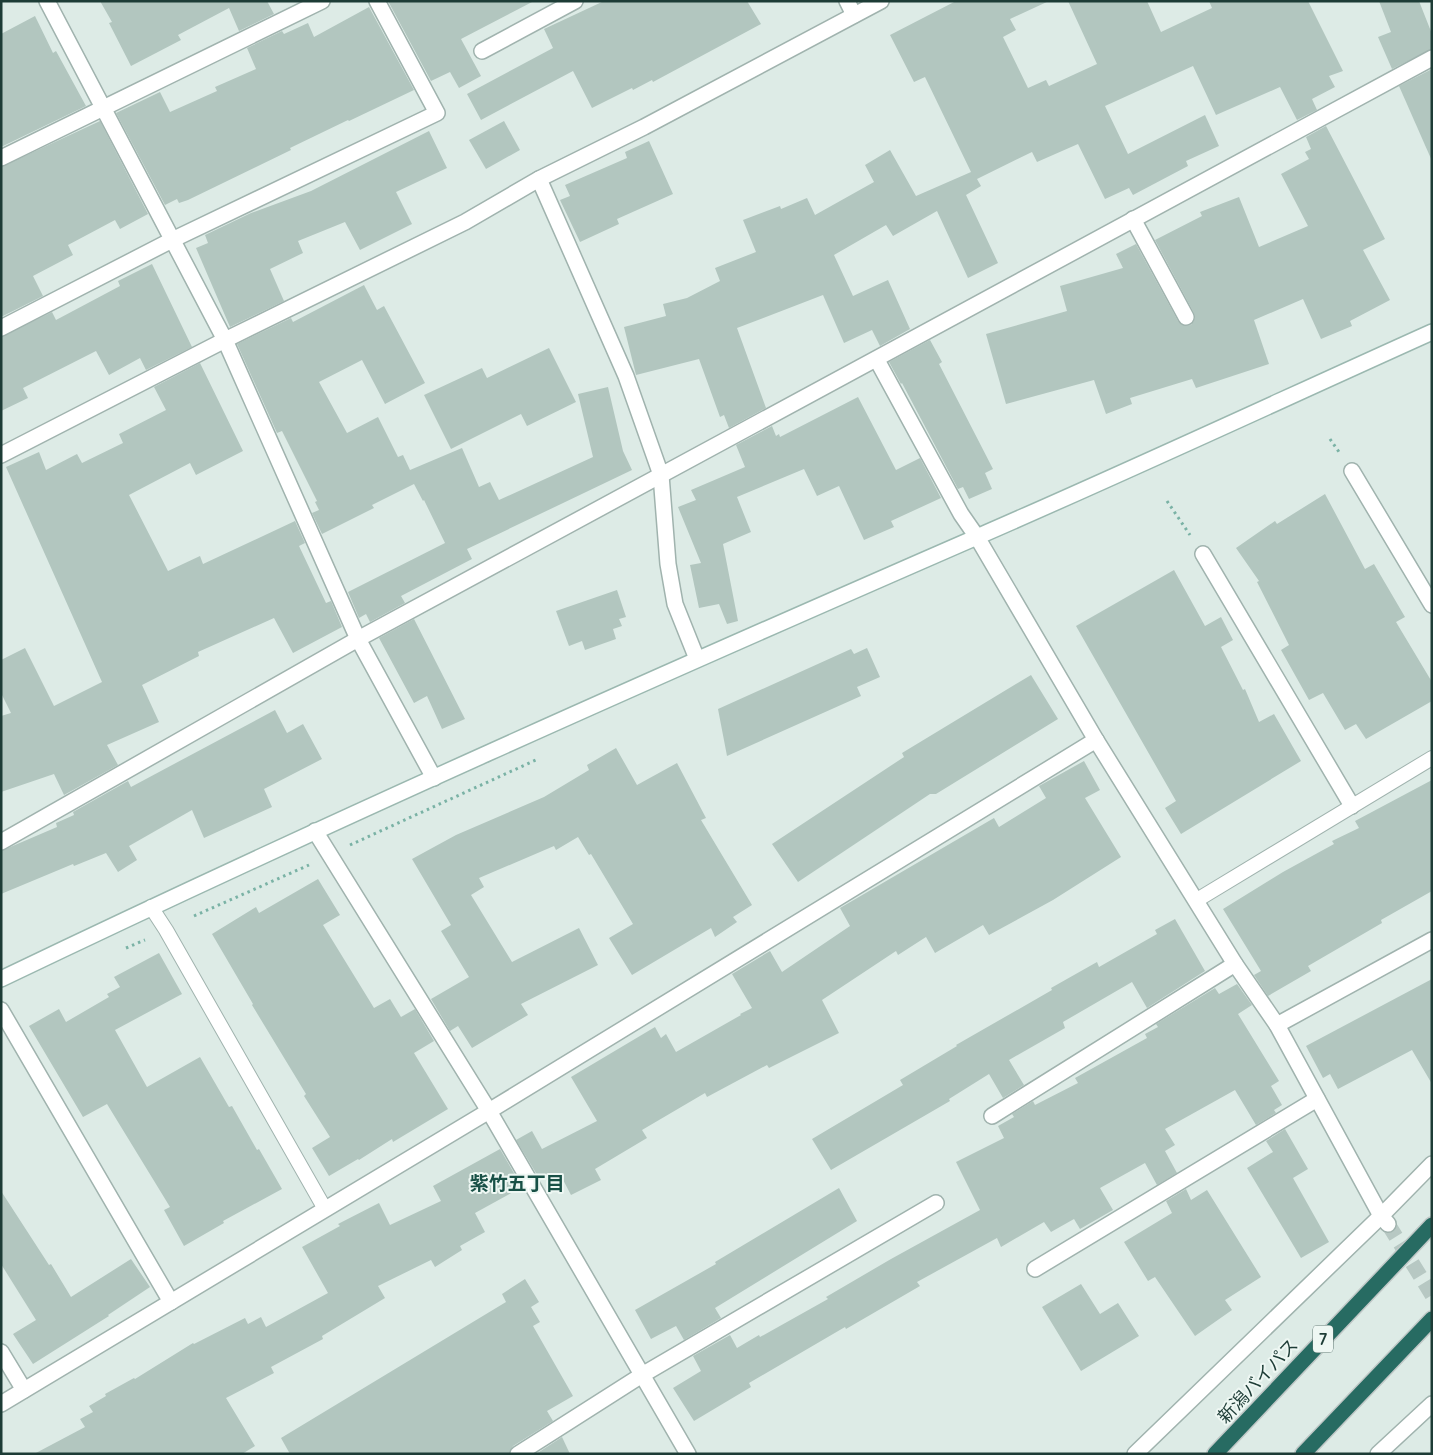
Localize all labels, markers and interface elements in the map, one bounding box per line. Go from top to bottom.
district label: 紫竹五丁目 [469,1171,565,1195]
road number: 7 [1313,1326,1333,1352]
street label: 新潟バイパス [1213,1333,1303,1428]

